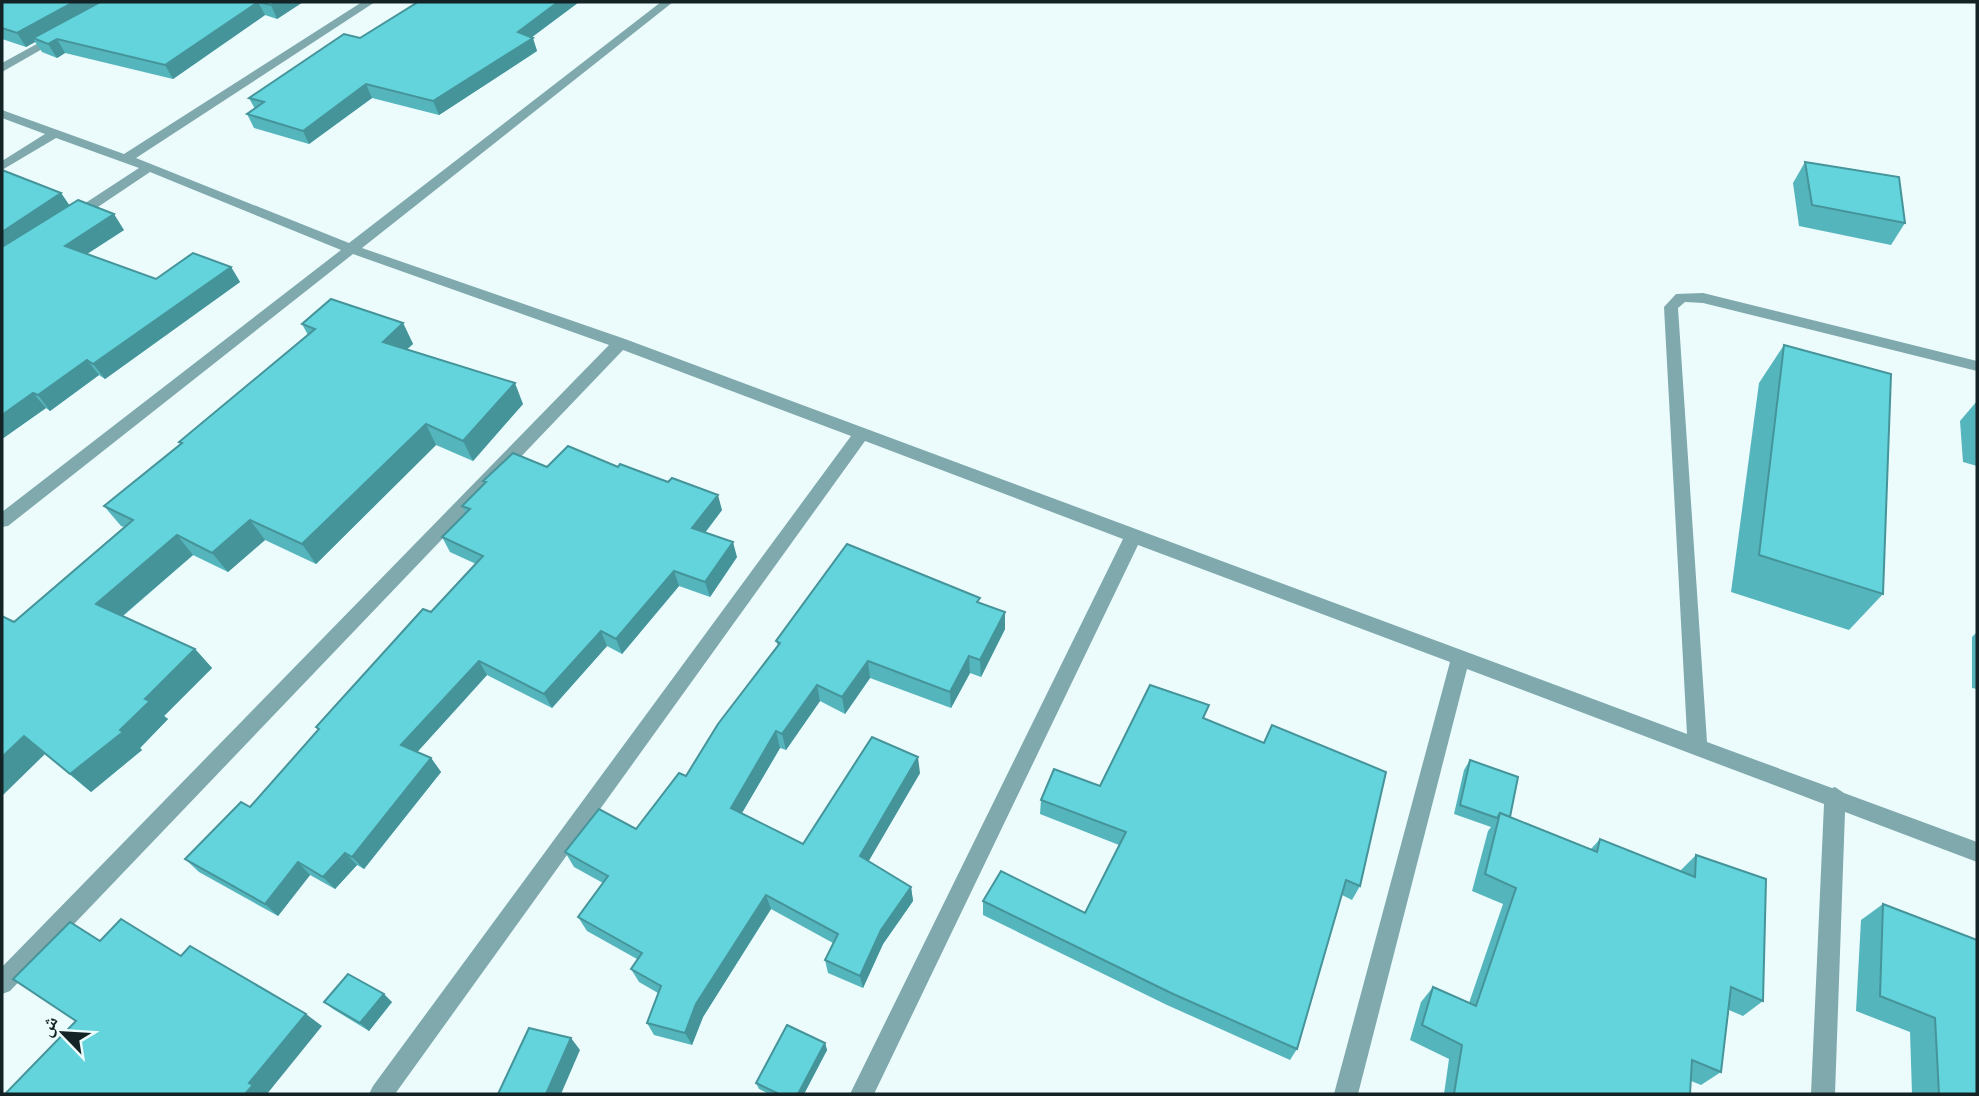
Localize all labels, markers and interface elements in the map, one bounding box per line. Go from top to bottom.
north arrow [28,998,98,1068]
text: ش [32,1012,63,1040]

